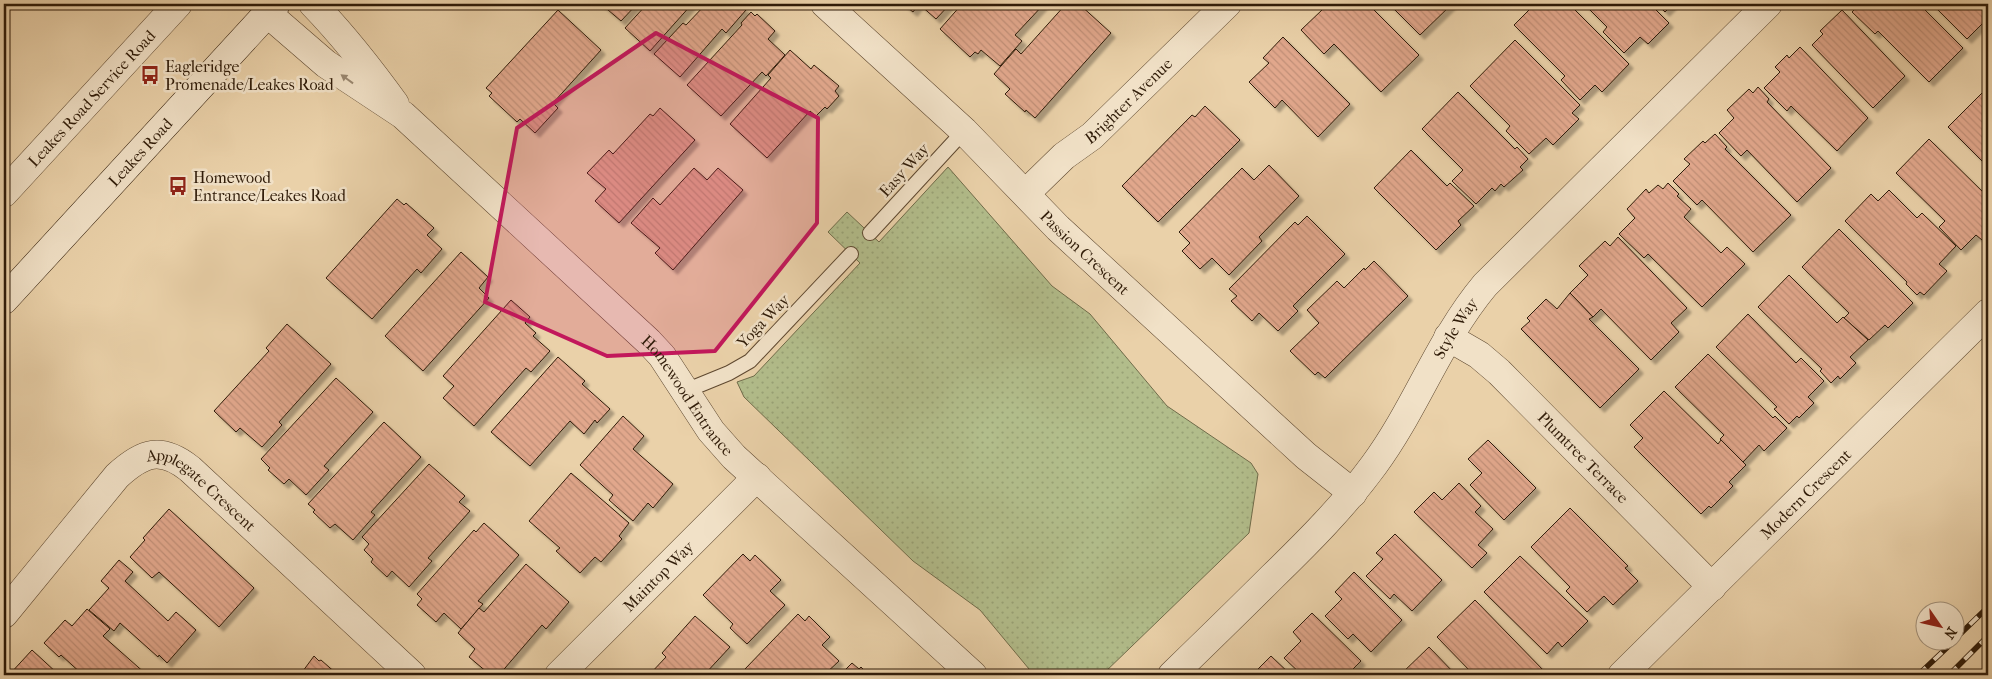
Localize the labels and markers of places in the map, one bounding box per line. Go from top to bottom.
place label: Eagleridge Promenade/Leakes Road [165,57,334,94]
bus stop icon: Eagleridge Promenade/Leakes Road [139,64,161,86]
place label: Homewood Entrance/Leakes Road [193,168,346,205]
bus stop icon: Homewood Entrance/Leakes Road [167,175,189,197]

